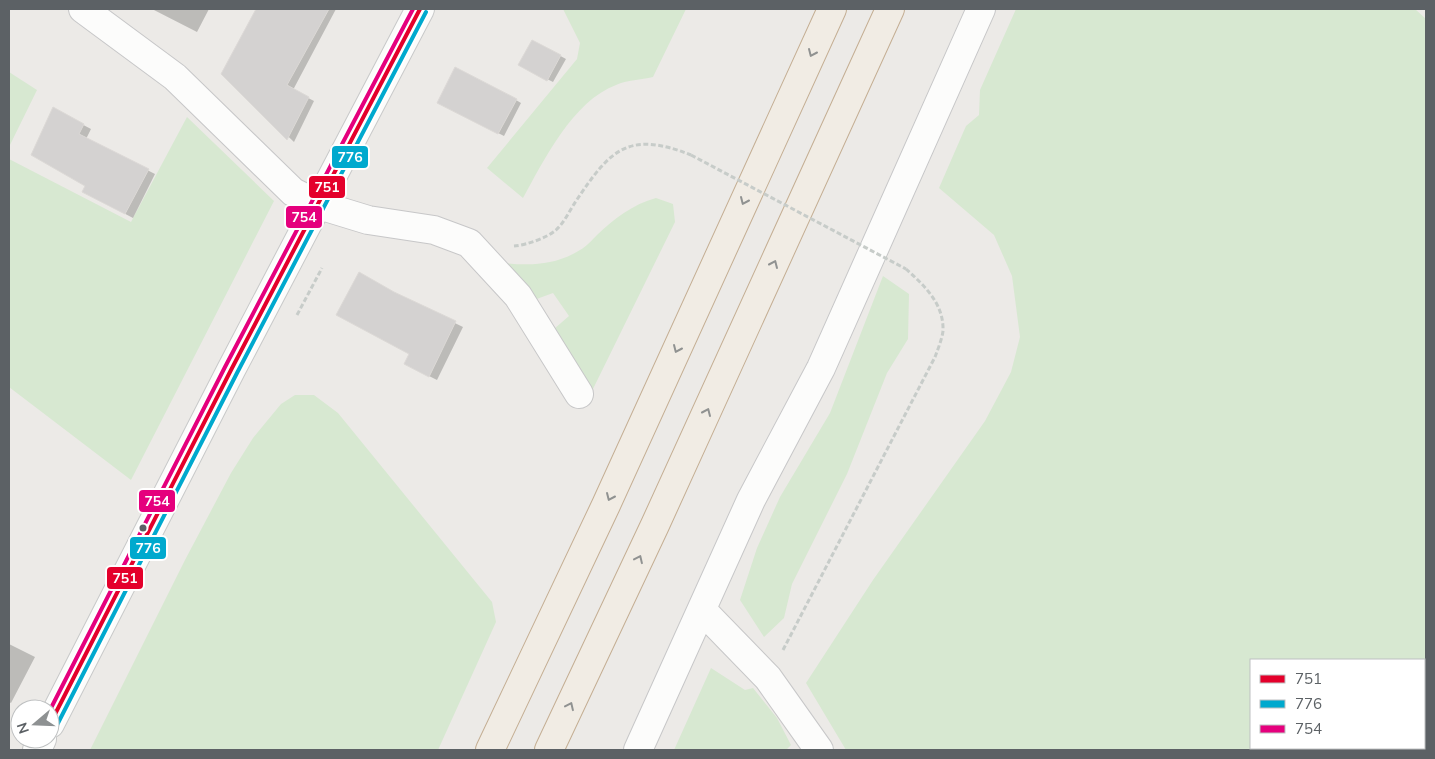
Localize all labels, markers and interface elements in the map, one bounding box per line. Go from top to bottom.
one-way arrow [807,48,818,57]
line badge: 776 [331,145,369,169]
text: 776 [337,148,363,166]
line badge: 751 [308,175,346,199]
text: 751 [314,178,340,196]
one-way arrow [740,196,751,205]
line badge: 754 [285,205,323,229]
text: 754 [291,208,317,226]
one-way arrow [768,260,779,269]
one-way arrow [673,344,683,353]
one-way arrow [701,408,711,417]
line badge: 754 [138,489,176,513]
text: 754 [144,492,170,510]
one-way arrow [605,492,616,501]
unlabelled marker [138,523,148,533]
line badge: 776 [129,536,167,560]
text: 776 [135,539,161,557]
one-way arrow [633,555,643,564]
line badge: 751 [106,566,144,590]
text: 751 [112,569,138,587]
legend [1250,659,1425,749]
text: 751 [1295,669,1322,688]
text: 776 [1295,694,1322,713]
north arrow [10,699,60,749]
one-way arrow [563,702,574,711]
text: 754 [1295,719,1322,738]
text: N [12,720,33,736]

